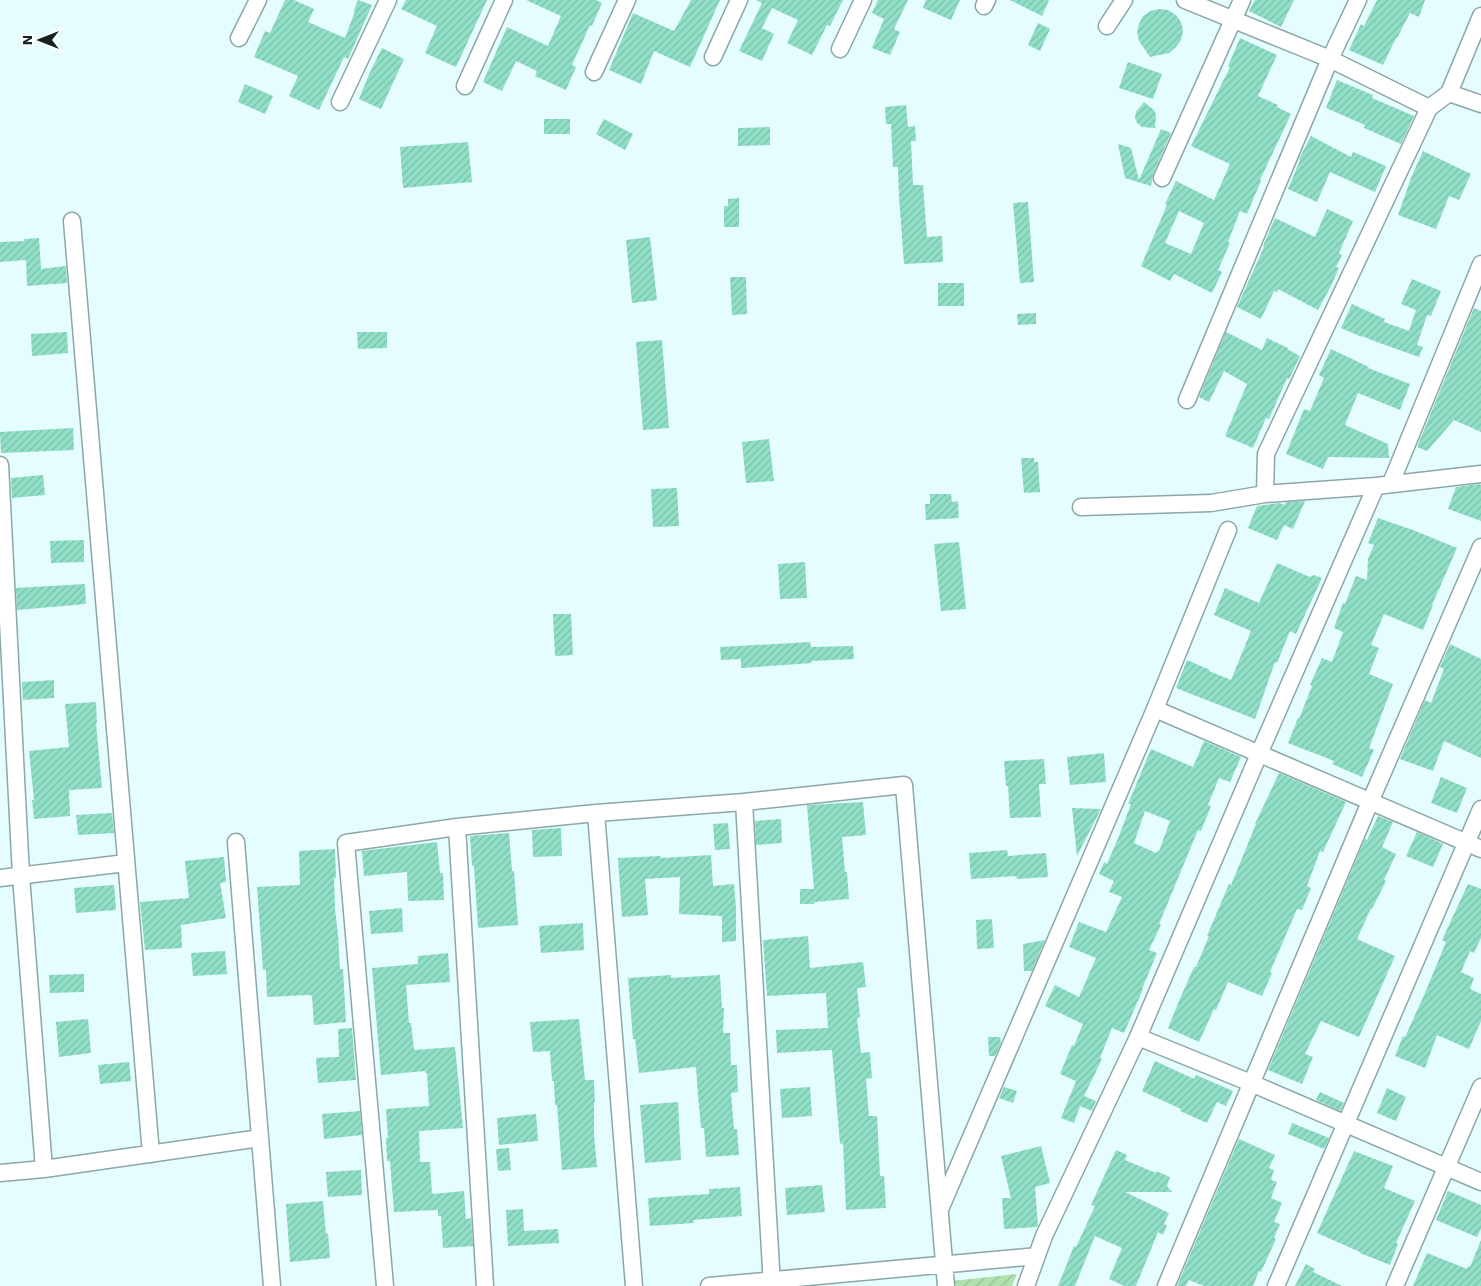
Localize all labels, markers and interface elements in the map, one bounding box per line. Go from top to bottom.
north arrow [15,15,65,65]
text: N [19,35,35,45]

